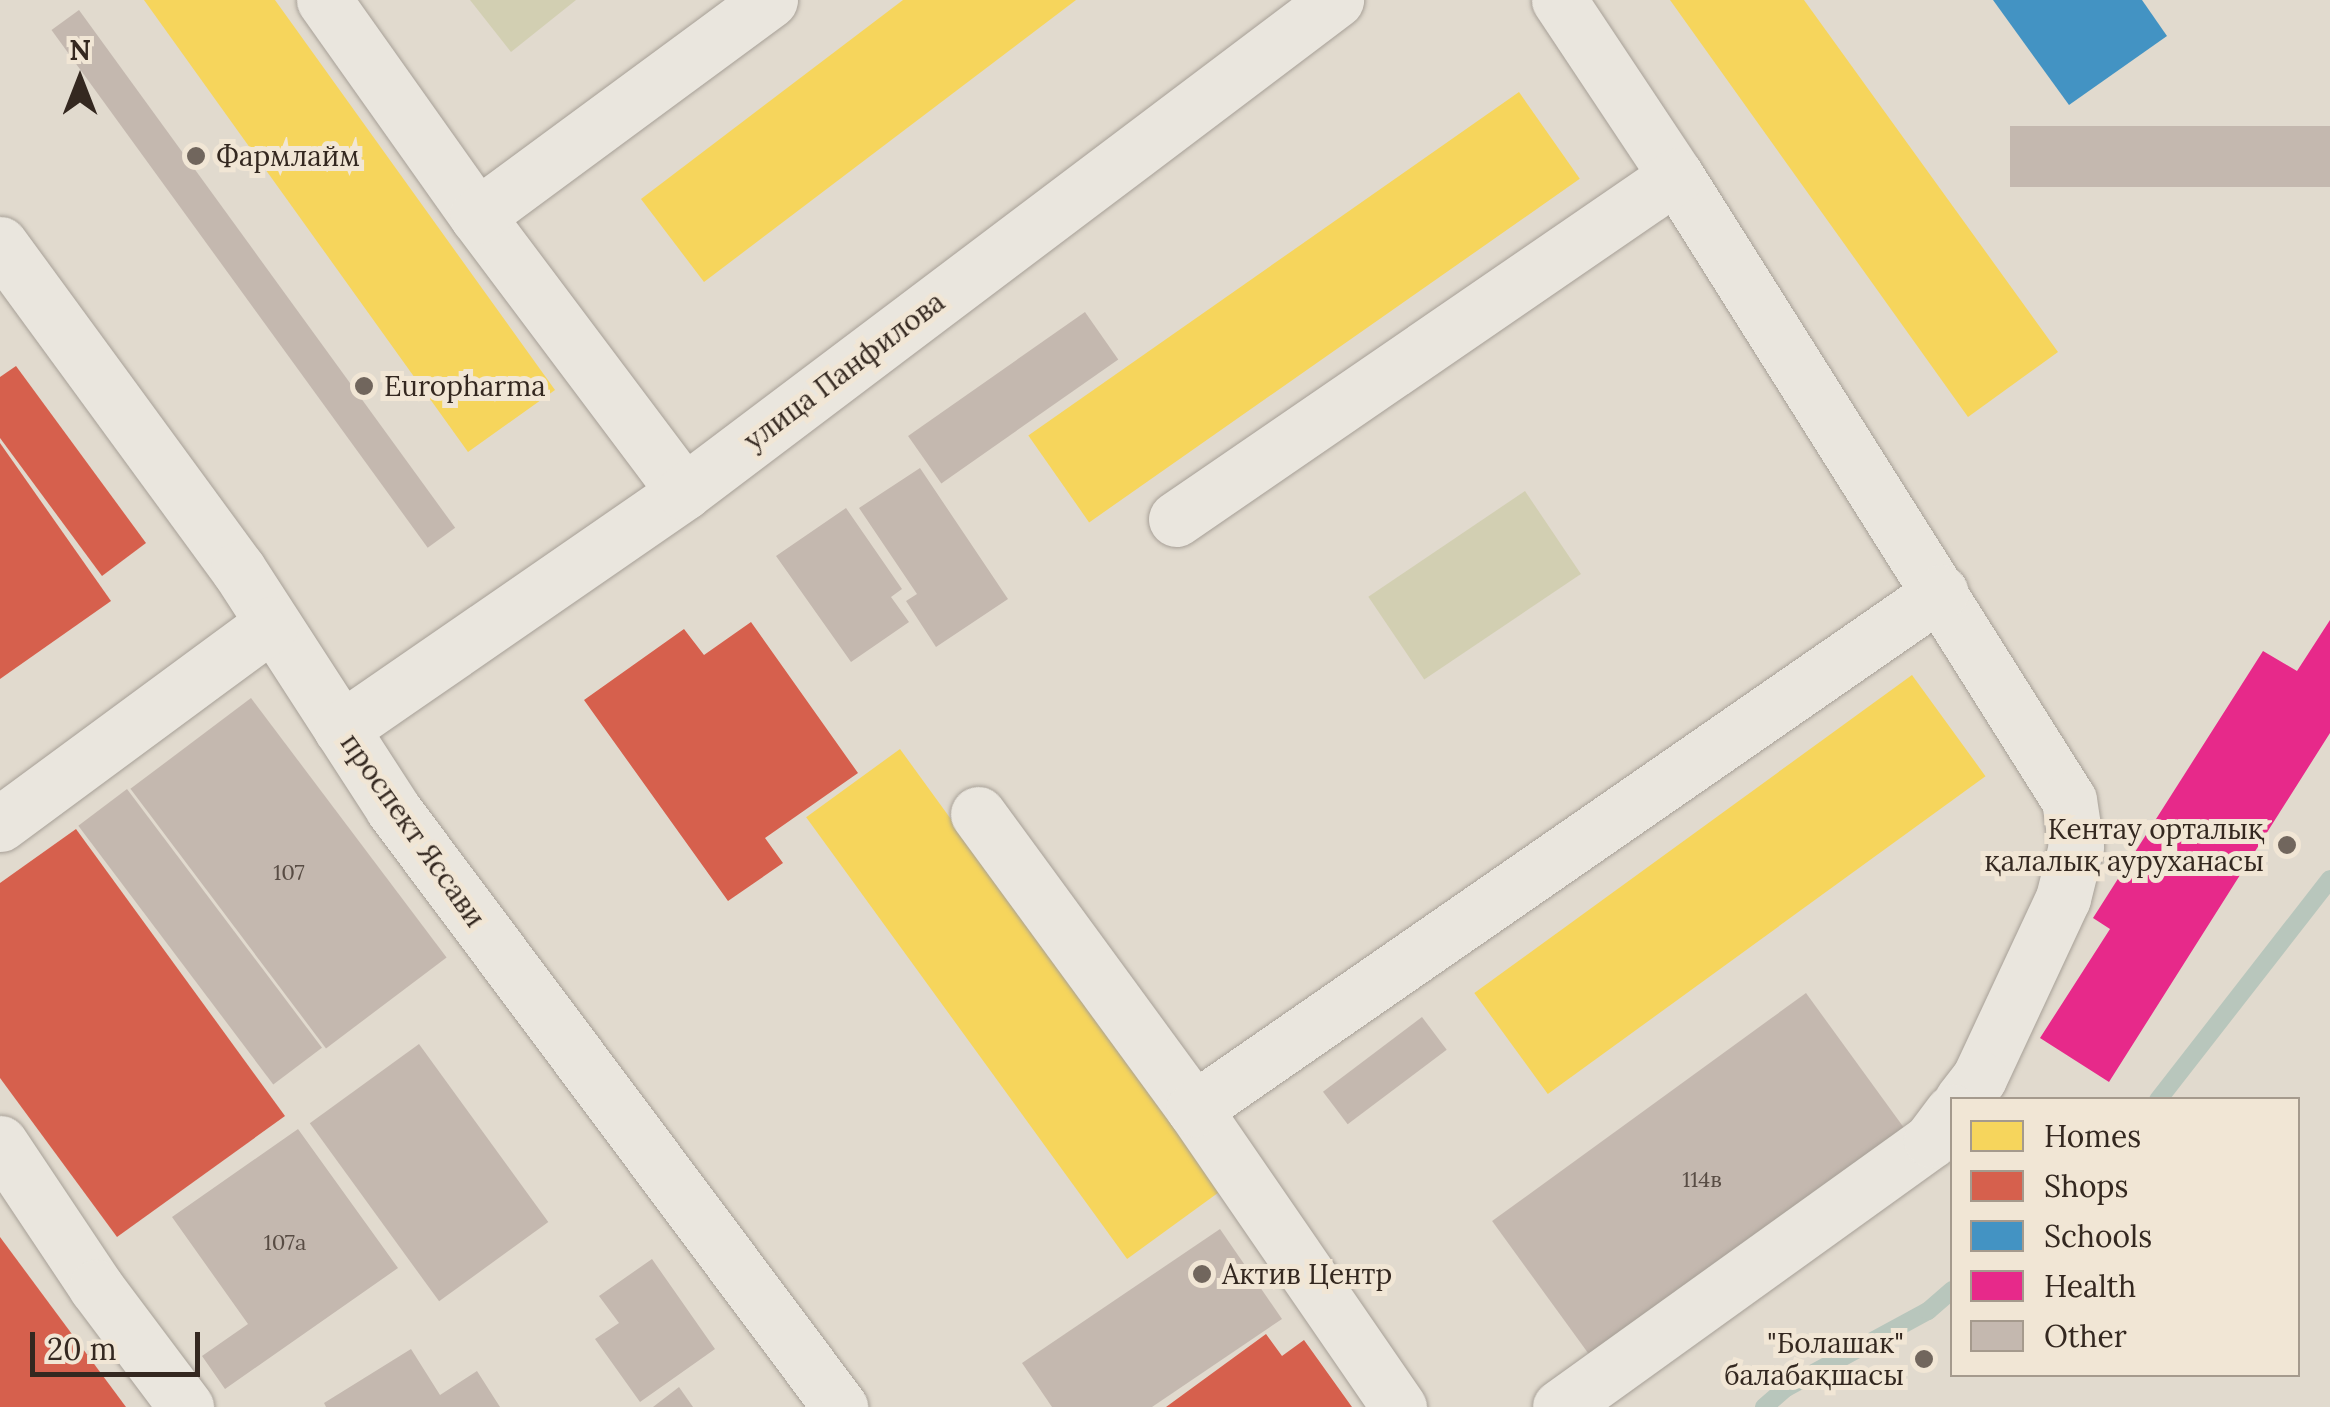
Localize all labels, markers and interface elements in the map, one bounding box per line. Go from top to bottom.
north arrow [30,30,130,130]
text: N [69,32,91,68]
place label: Фармлайм [216,139,360,173]
marker: Фармлайм [185,145,207,167]
street label: улица Панфилова [737,285,951,457]
place label: Europharma [384,369,546,403]
marker: Europharma [353,375,375,397]
street label: проспект Яссави [334,727,492,933]
place label: Кентау орталық қалалық ауруханасы [1985,812,2264,878]
marker: Кентау орталық қалалық ауруханасы [2274,832,2300,858]
house number: 107 [273,860,305,886]
legend [1950,1097,2300,1377]
text: Homes [2044,1117,2141,1155]
house number: 114в [1682,1167,1722,1193]
text: Shops [2044,1167,2128,1205]
text: Schools [2044,1217,2152,1255]
house number: 107а [264,1230,306,1256]
place label: Актив Центр [1222,1257,1392,1291]
marker: Актив Центр [1191,1263,1213,1285]
text: Health [2044,1267,2136,1305]
scale bar [35,1312,205,1374]
text: Other [2044,1317,2127,1355]
place label: "Болашак" балабақшасы [1724,1326,1904,1392]
text: 20 m [47,1330,116,1368]
marker: "Болашак" балабақшасы [1913,1348,1935,1370]

